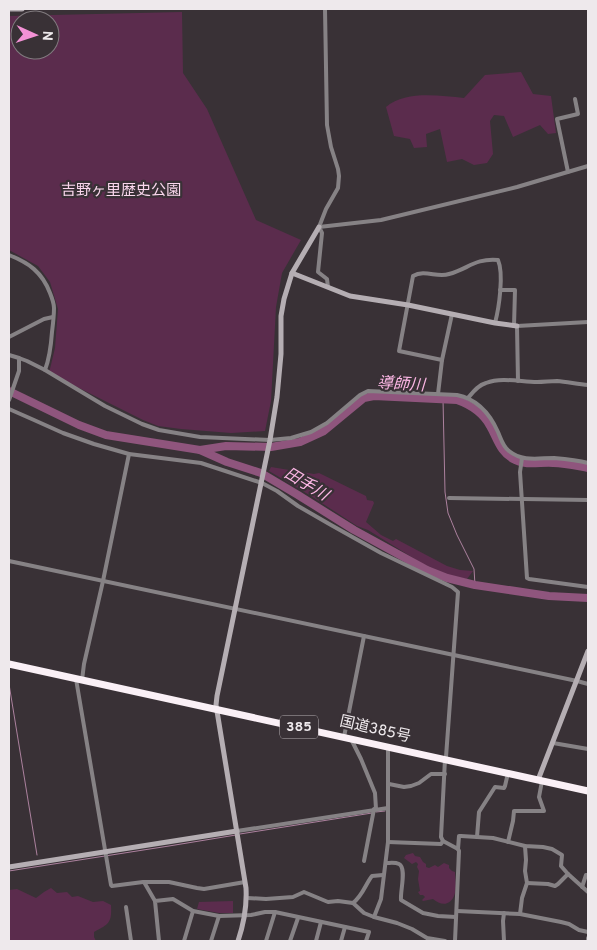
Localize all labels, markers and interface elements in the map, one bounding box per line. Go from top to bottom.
north arrow [10,10,60,60]
text: N [38,30,55,41]
park label: 吉野ヶ里歴史公園 [61,182,181,201]
water label: 導師川 [377,374,427,396]
water label: 田手川 [280,464,333,507]
street label: 国道385号 [338,713,412,747]
road number: 385 [280,716,318,739]

